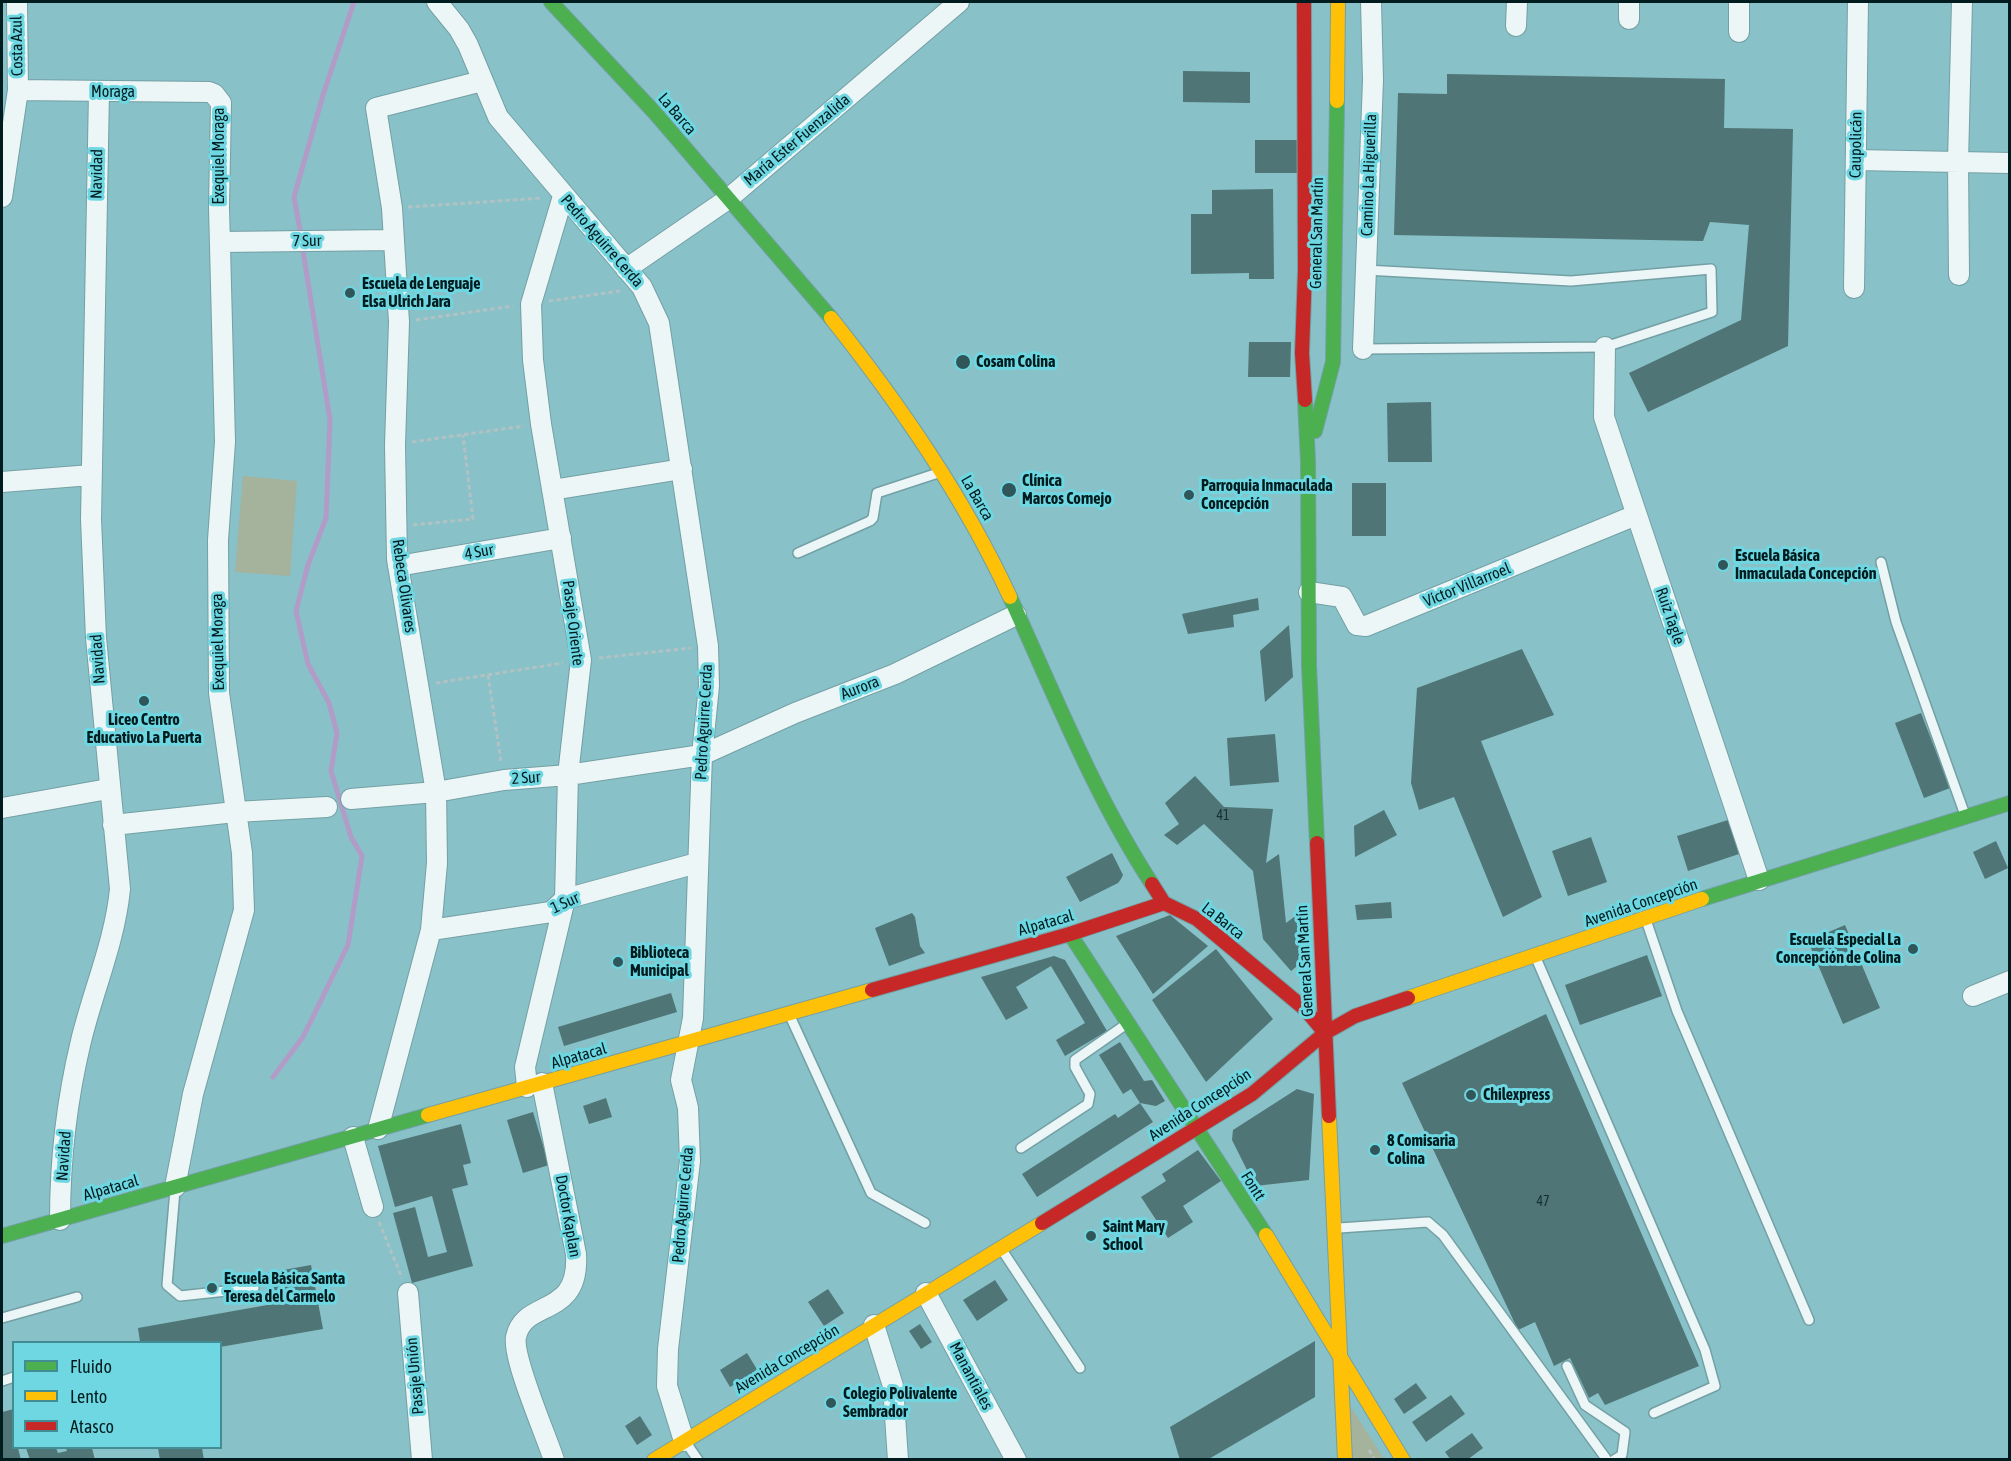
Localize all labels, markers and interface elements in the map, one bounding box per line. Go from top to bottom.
street label: Costa Azul [7,16,27,76]
street label: Moraga [91,82,135,102]
street label: La Barca [654,89,700,139]
street label: María Ester Fuenzalida [740,90,854,190]
street label: Exequiel Moraga [209,107,229,205]
street label: Caupolicán [1846,112,1866,178]
street label: Camino La Higuerilla [1357,114,1381,236]
street label: Navidad [87,149,107,199]
street label: General San Martín [1306,177,1328,289]
street label: Pedro Aguirre Cerda [557,191,647,291]
street label: 7 Sur [292,231,322,251]
place label: Escuela de Lenguaje Elsa Ulrich Jara [362,274,480,312]
marker: Escuela de Lenguaje Elsa Ulrich Jara [343,286,357,300]
place label: Cosam Colina [976,352,1055,372]
marker: Cosam Colina [954,353,972,371]
place label: Clínica Marcos Cornejo [1022,471,1112,509]
street label: La Barca [956,472,998,524]
place label: Parroquia Inmaculada Concepción [1201,476,1333,514]
marker: Clínica Marcos Cornejo [1000,481,1018,499]
marker: Parroquia Inmaculada Concepción [1182,488,1196,502]
street label: Rebeca Olivares [388,538,420,634]
street label: 4 Sur [463,540,495,564]
place label: Escuela Básica Inmaculada Concepción [1735,546,1876,584]
marker: Escuela Básica Inmaculada Concepción [1716,558,1730,572]
street label: Víctor Villarroel [1421,559,1513,611]
street label: Pasaje Oriente [558,579,588,667]
street label: Ruiz Tagle [1651,585,1689,647]
street label: Exequiel Moraga [208,593,228,691]
street label: Navidad [87,634,109,684]
street label: Pedro Aguirre Cerda [691,664,717,780]
street label: Aurora [838,672,882,704]
marker: Liceo Centro Educativo La Puerta [137,694,151,708]
place label: Liceo Centro Educativo La Puerta [86,710,202,748]
street label: 2 Sur [511,767,541,789]
house number: 41 [1216,808,1230,824]
street label: Avenida Concepción [1582,875,1700,931]
street label: 1 Sur [548,888,582,918]
street label: La Barca [1198,898,1248,944]
street label: General San Martín [1292,905,1318,1017]
street label: Alpatacal [1016,906,1076,940]
place label: Escuela Especial La Concepción de Colina [1776,930,1901,968]
marker: Escuela Especial La Concepción de Colina [1906,942,1920,956]
place label: Biblioteca Municipal [630,943,689,981]
marker: Biblioteca Municipal [611,955,625,969]
street label: Alpatacal [549,1039,609,1073]
street label: Avenida Concepción [1145,1065,1255,1145]
place label: Chilexpress [1483,1085,1550,1105]
marker: Chilexpress [1464,1088,1478,1102]
street label: Navidad [53,1131,75,1181]
place label: 8 Comisaria Colina [1387,1131,1456,1169]
marker: 8 Comisaria Colina [1368,1143,1382,1157]
street label: Pedro Aguirre Cerda [668,1146,698,1264]
street label: Fontt [1237,1168,1269,1204]
street label: Alpatacal [81,1171,141,1205]
street label: Doctor Kaplan [551,1173,585,1259]
house number: 47 [1536,1194,1550,1210]
place label: Saint Mary School [1103,1217,1165,1255]
marker: Saint Mary School [1084,1229,1098,1243]
place label: Escuela Básica Santa Teresa del Carmelo [224,1269,345,1307]
marker: Escuela Básica Santa Teresa del Carmelo [205,1281,219,1295]
street label: Avenida Concepción [731,1320,843,1398]
street label: Pasaje Unión [402,1337,428,1415]
street label: Manantiales [945,1339,997,1413]
legend [12,1341,222,1449]
text: Fluido [70,1356,112,1377]
place label: Colegio Polivalente Sembrador [843,1384,957,1422]
text: Lento [70,1386,107,1407]
marker: Colegio Polivalente Sembrador [824,1396,838,1410]
text: Atasco [70,1416,114,1437]

